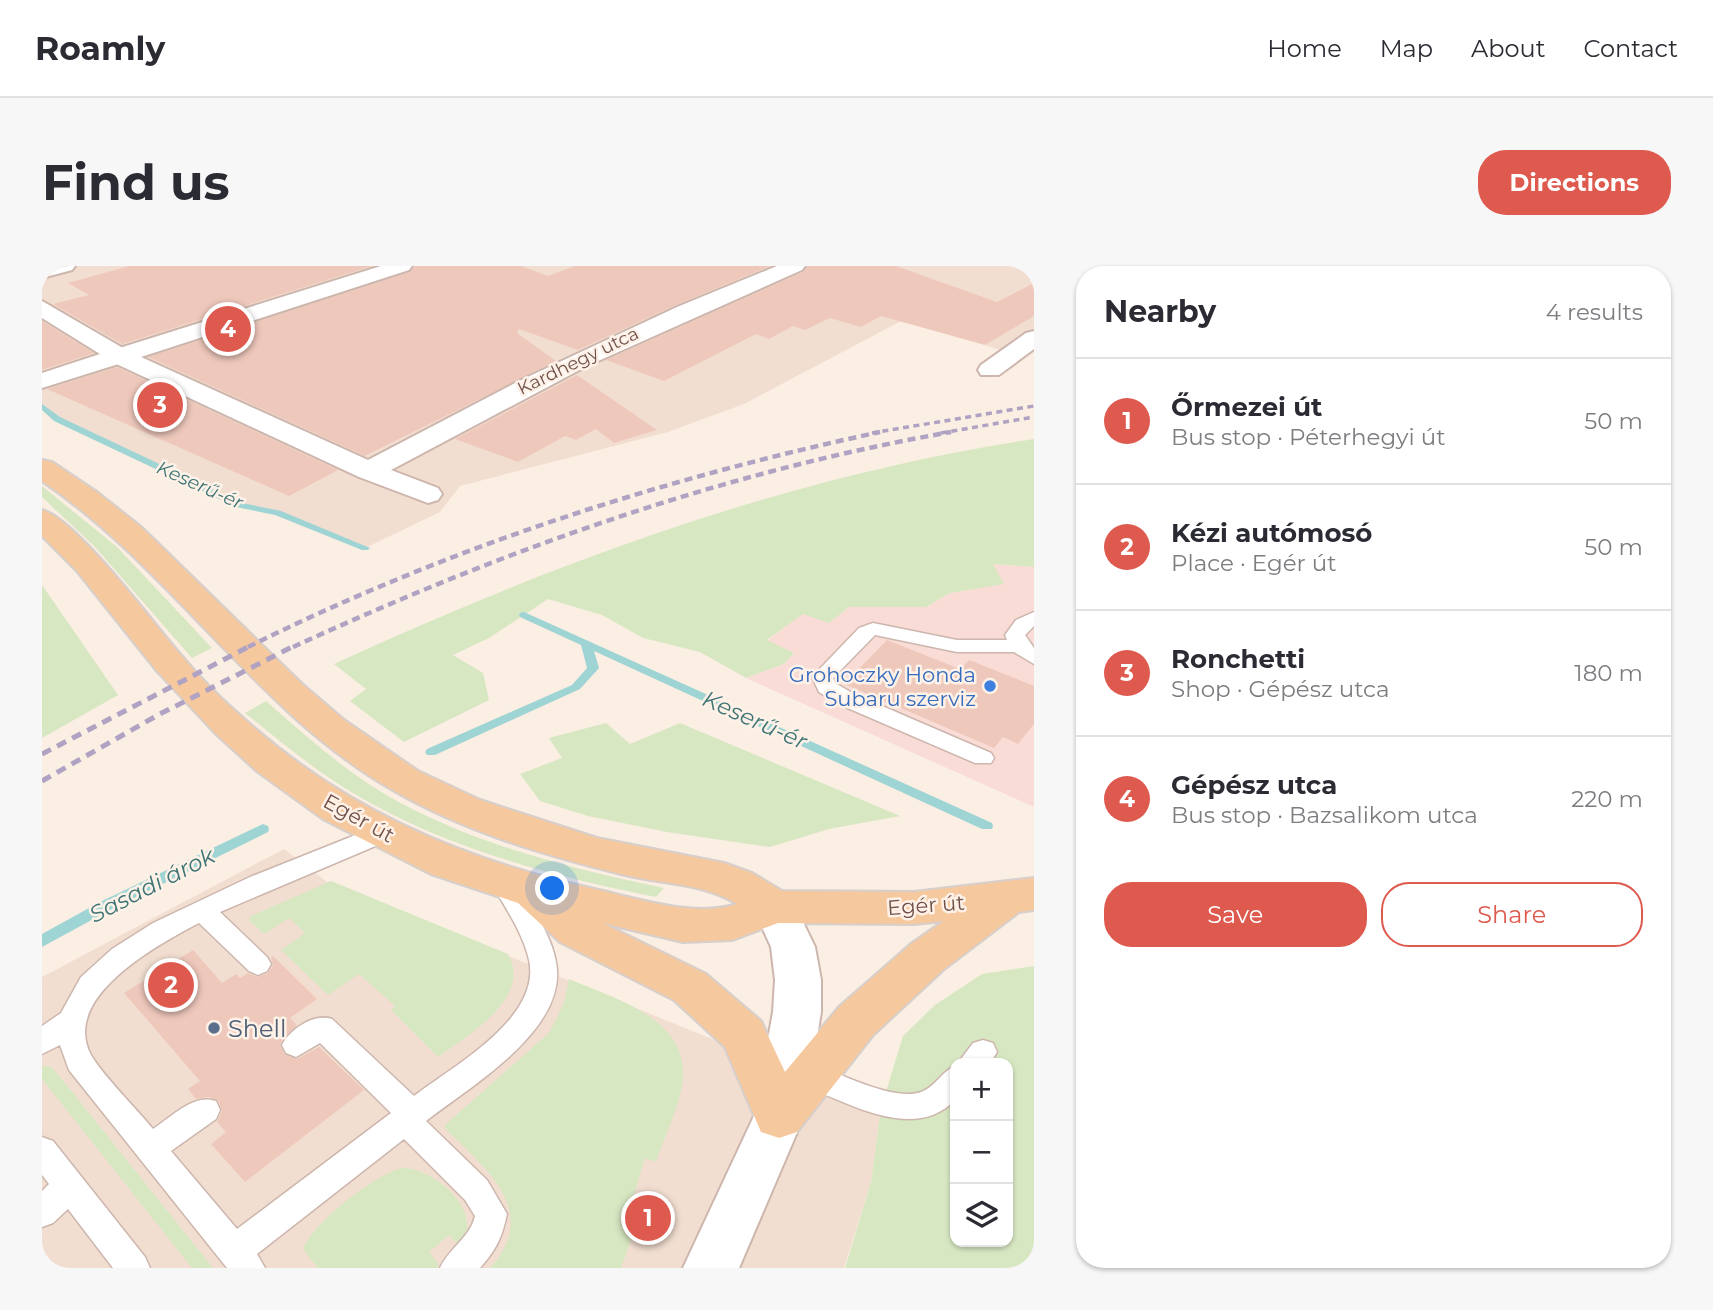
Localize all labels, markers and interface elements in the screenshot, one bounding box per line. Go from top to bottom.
text: Roamly [35,28,165,68]
text: Home [1267,34,1342,63]
text: Map [1380,34,1433,63]
text: About [1471,34,1545,63]
text: Contact [1583,34,1678,63]
button: Directions [1478,150,1671,215]
text: Find us [42,153,230,212]
text: Nearby [1104,293,1216,330]
text: 4 results [1546,298,1643,326]
pin: 4 [205,303,251,355]
street label: Kardhegy utca [514,322,642,400]
pin: 3 [137,379,183,431]
text: Őrmezei út [1171,391,1322,423]
text: 1 [1122,407,1132,435]
text: 50 m [1584,407,1643,435]
text: Bus stop · Péterhegyi út [1171,423,1446,451]
water label: Keserű-ér [153,456,247,514]
text: Kézi autómosó [1171,517,1372,549]
text: 2 [1120,533,1134,561]
text: 50 m [1584,533,1643,561]
text: Place · Egér út [1171,549,1337,577]
text: Ronchetti [1171,643,1305,675]
text: 3 [1120,659,1134,687]
text: 180 m [1574,659,1643,687]
place label: Grohoczky Honda Subaru szerviz [789,662,976,711]
text: Shop · Gépész utca [1171,675,1390,703]
marker: Grohoczky Honda Subaru szerviz [982,678,998,694]
water label: Keserű-ér [698,685,812,756]
text: Gépész utca [1171,769,1337,801]
text: 4 [1119,785,1135,813]
text: 220 m [1571,785,1643,813]
street label: Egér út [319,788,399,848]
text: Bus stop · Bazsalikom utca [1171,801,1478,829]
water label: Sasadi árok [85,841,221,929]
your location [535,871,569,905]
button: Save [1104,882,1367,947]
button: Share [1381,882,1643,947]
street label: Egér út [886,890,966,920]
pin: 2 [148,959,194,1011]
place label: Shell [228,1014,286,1043]
marker: Shell [206,1020,222,1036]
map controls [950,1058,1013,1247]
button: + [950,1058,1013,1121]
button: − [950,1121,1013,1184]
button: layers [950,1184,1013,1247]
pin: 1 [625,1192,671,1244]

